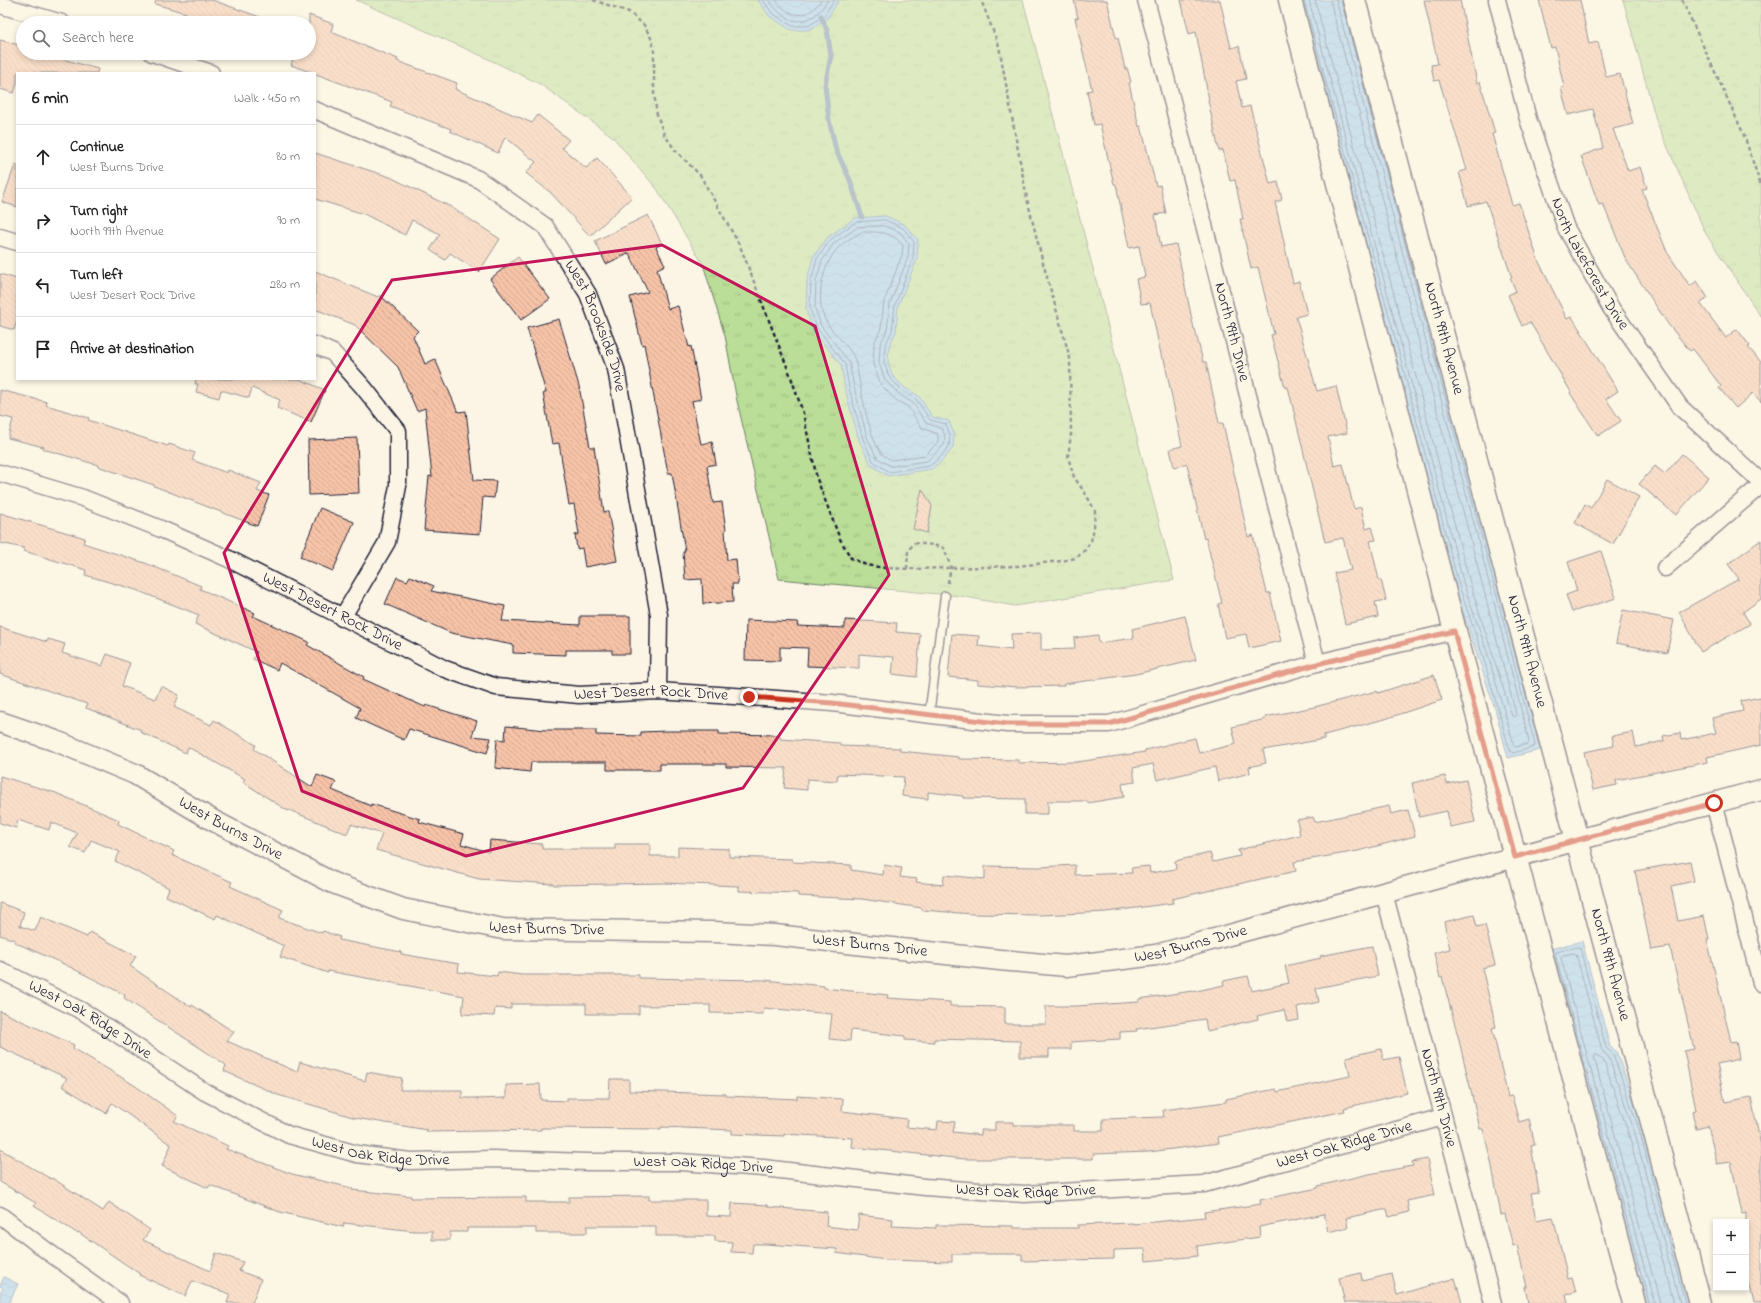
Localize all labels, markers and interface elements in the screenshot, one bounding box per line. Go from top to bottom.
search box [16,16,316,60]
icon: search [30,27,52,49]
text: Search here [62,27,134,49]
text: 6 min [32,86,68,111]
text: Walk · 450 m [234,89,300,108]
text: Continue [70,136,124,158]
icon: ahead [32,146,54,168]
text: 80 m [276,147,300,166]
text: West Burns Drive [70,158,164,177]
street label: North Lakeforest Drive [1544,194,1635,336]
text: Turn right [70,200,128,222]
icon: right [32,210,54,232]
text: 90 m [277,211,300,230]
text: North 99th Avenue [70,222,164,241]
street label: West Brookside Drive [558,256,632,395]
text: Turn left [70,264,123,286]
icon: left [32,274,54,296]
text: 280 m [270,275,300,294]
street label: North 99th Avenue [1417,279,1470,398]
street label: North 99th Drive [1207,280,1256,385]
text: West Desert Rock Drive [70,286,195,305]
icon: arrive [32,338,54,360]
text: Arrive at destination [70,338,194,360]
street label: West Desert Rock Drive [258,566,407,658]
street label: North 99th Avenue [1501,592,1554,711]
street label: West Desert Rock Drive [573,679,730,708]
route end [740,688,758,706]
street label: West Burns Drive [174,791,288,867]
route start [1705,794,1723,812]
street label: North 99th Avenue [1584,906,1637,1024]
street label: West Burns Drive [487,914,605,942]
street label: West Burns Drive [1133,919,1250,970]
street label: West Burns Drive [811,927,929,964]
street label: West Oak Ridge Drive [24,974,157,1066]
street label: North 99th Drive [1414,1046,1463,1151]
street label: West Oak Ridge Drive [1274,1114,1416,1175]
street label: West Oak Ridge Drive [309,1130,451,1173]
street label: West Oak Ridge Drive [634,1150,775,1181]
street label: West Oak Ridge Drive [955,1177,1097,1206]
map controls [1713,1219,1749,1291]
button: + [1713,1219,1749,1255]
button: − [1713,1255,1749,1291]

